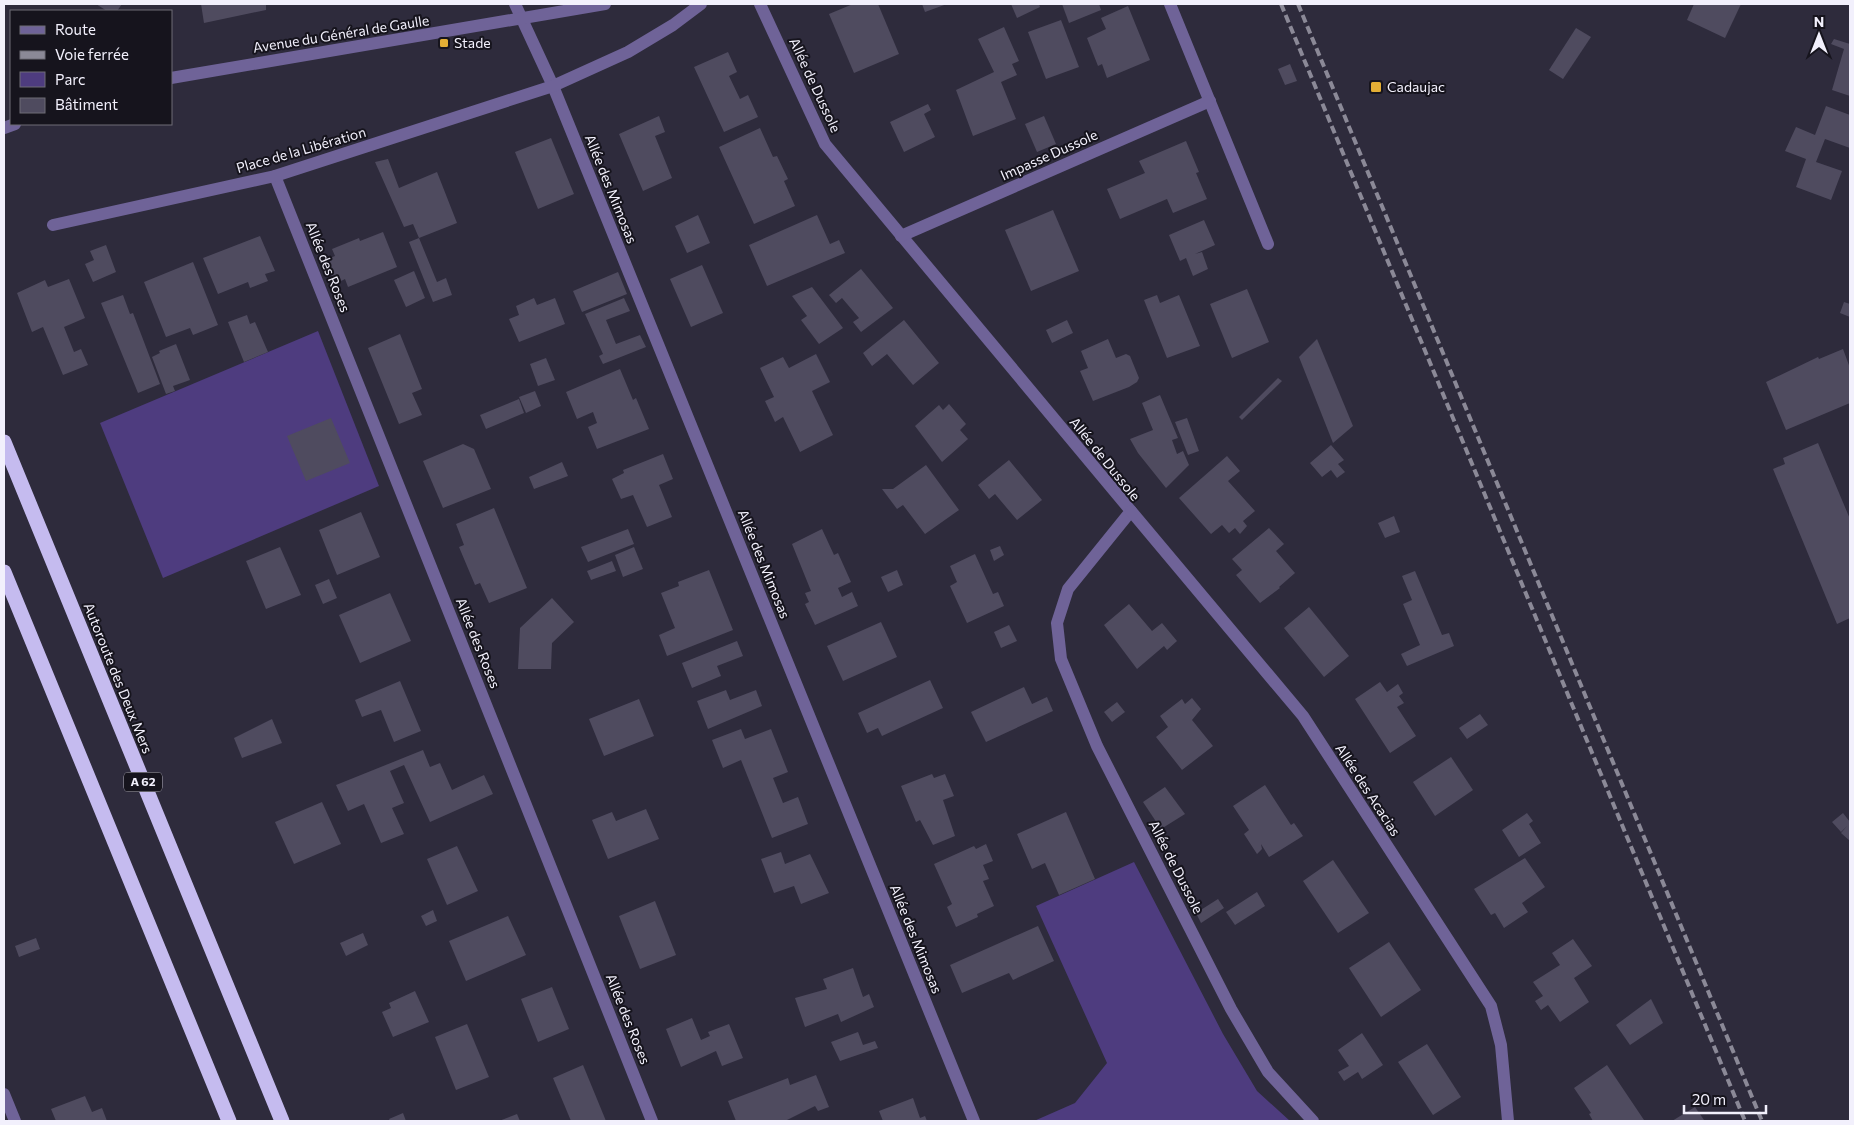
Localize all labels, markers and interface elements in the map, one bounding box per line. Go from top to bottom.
legend [10,10,172,125]
north arrow [1794,10,1844,60]
street label: Avenue du Général de Gaulle [252,11,430,56]
text: N [1814,13,1824,30]
text: Route [55,20,96,38]
place label: Stade [454,34,491,51]
street label: Allée de Dussole [786,35,845,135]
marker: Stade [438,37,450,49]
text: Voie ferrée [55,45,129,63]
text: Parc [55,70,85,88]
place label: Cadaujac [1387,78,1445,95]
marker: Cadaujac [1369,80,1383,94]
text: Bâtiment [55,95,118,113]
street label: Place de la Libération [234,123,368,176]
street label: Impasse Dussole [998,125,1100,184]
street label: Allée des Mimosas [582,132,641,246]
street label: Allée des Roses [303,219,354,315]
street label: Allée de Dussole [1067,413,1144,504]
street label: Allée des Mimosas [735,507,794,621]
street label: Allée des Roses [453,595,504,691]
street label: Autoroute des Deux Mers [80,600,157,756]
street label: Allée des Acacias [1332,740,1405,839]
road number: A 62 [124,772,162,792]
street label: Allée de Dussole [1146,817,1207,916]
street label: Allée des Mimosas [887,882,946,996]
street label: Allée des Roses [603,971,654,1067]
scale bar [1684,1082,1766,1114]
text: 20 m [1692,1090,1726,1108]

